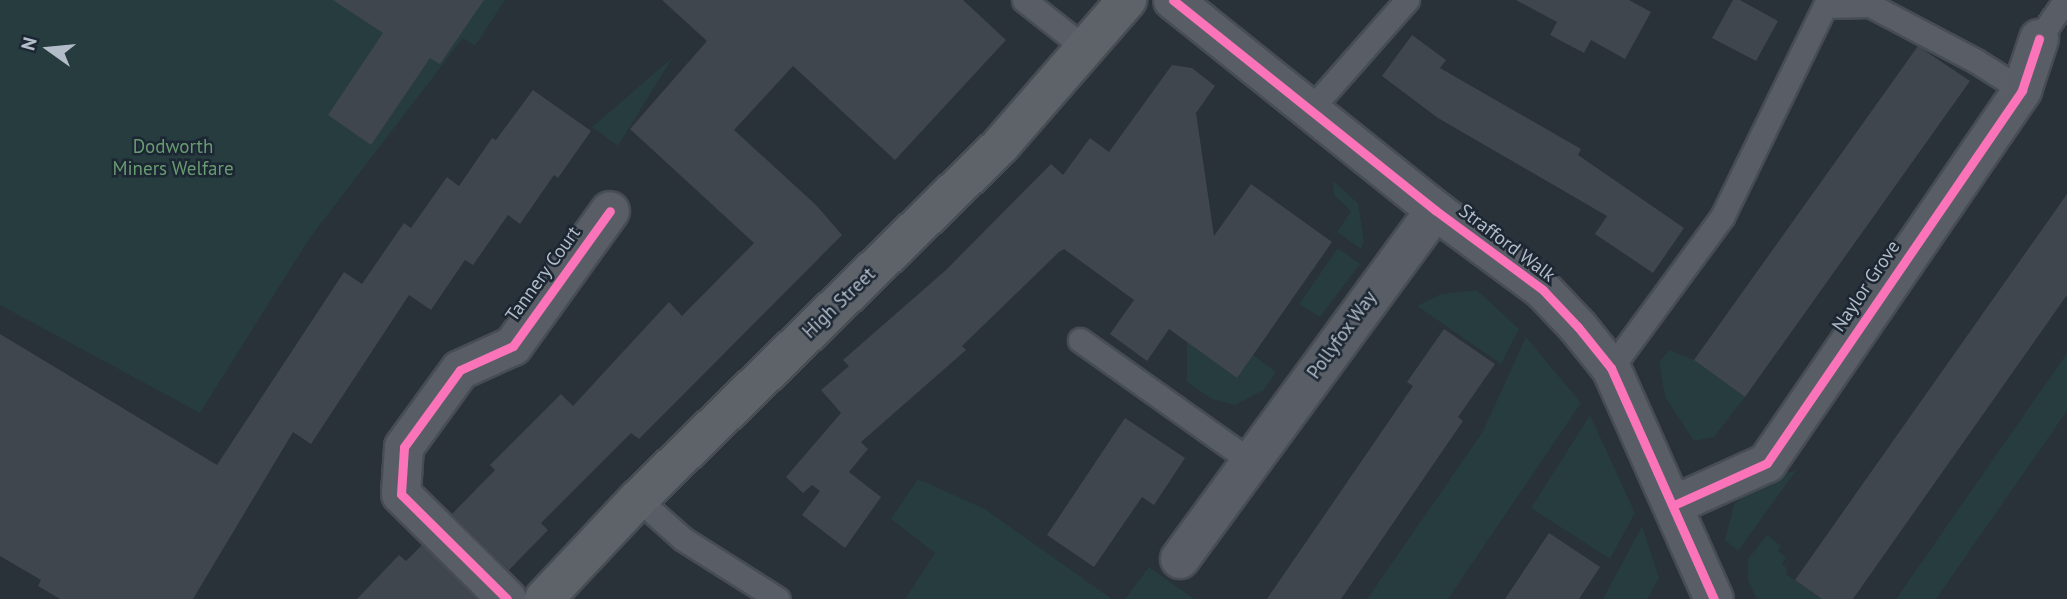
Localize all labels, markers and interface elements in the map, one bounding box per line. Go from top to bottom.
north arrow [14,14,84,84]
text: N [16,34,42,53]
park label: Dodworth Miners Welfare [112,136,234,180]
street label: Strafford Walk [1454,199,1560,287]
street label: Tannery Court [501,222,585,326]
street label: Naylor Grove [1827,236,1905,336]
street label: High Street [798,263,880,343]
street label: Pollyfox Way [1302,286,1382,384]

